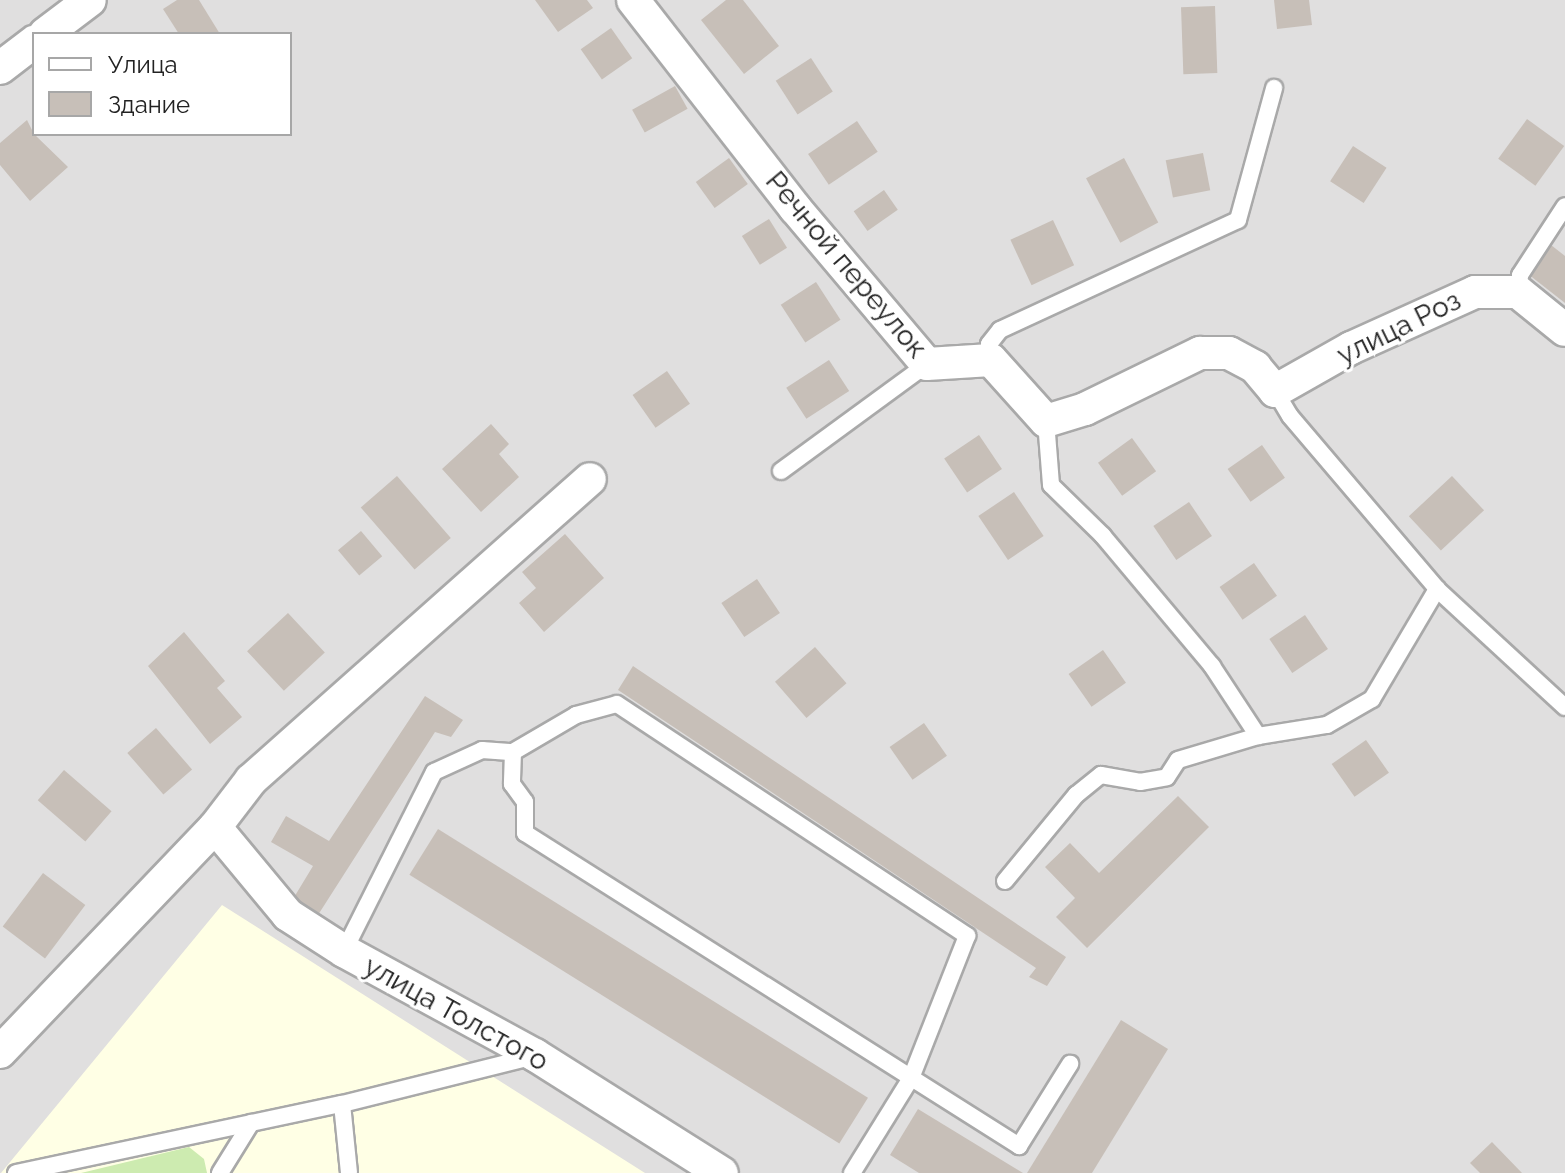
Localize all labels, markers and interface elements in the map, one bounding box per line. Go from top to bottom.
legend [32,32,292,136]
text: Улица [108,50,178,79]
text: Здание [108,90,190,119]
street label: Речной переулок [758,165,934,365]
street label: улица Роз [1332,284,1466,372]
street label: улица Толстого [358,949,554,1079]

